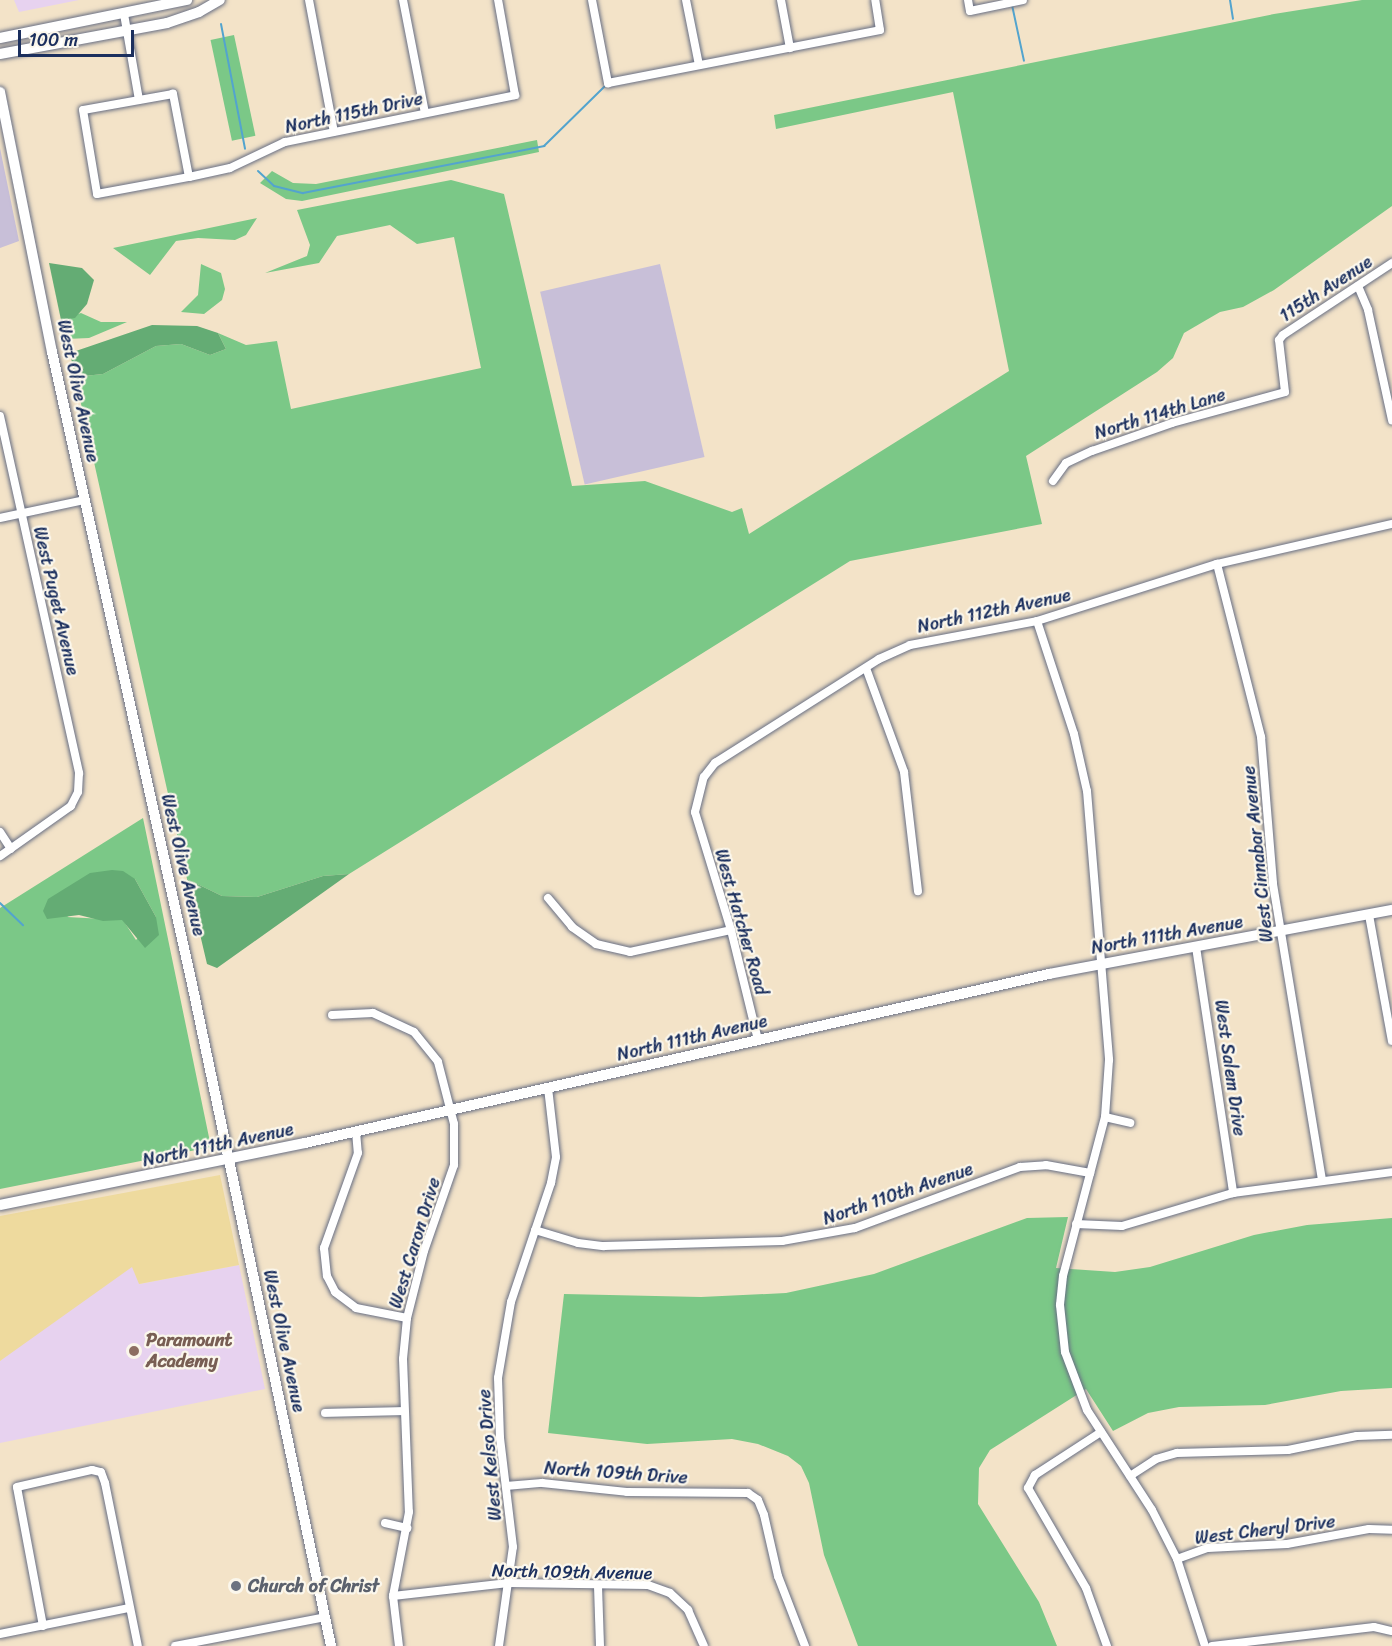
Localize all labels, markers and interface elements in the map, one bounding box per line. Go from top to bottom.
scale bar [21,18,136,56]
text: 100 m [29,24,78,56]
street label: North 115th Drive [283,88,425,138]
street label: 115th Avenue [1276,251,1376,327]
street label: West Olive Avenue [52,318,104,464]
street label: North 114th Lane [1092,384,1228,444]
street label: West Puget Avenue [28,524,84,678]
street label: North 112th Avenue [915,584,1073,638]
street label: West Cinnabar Avenue [1238,765,1278,943]
street label: West Olive Avenue [156,792,210,938]
street label: West Hatcher Road [710,846,772,998]
street label: North 111th Avenue [1090,911,1244,959]
street label: West Salem Drive [1210,998,1250,1138]
street label: North 111th Avenue [615,1010,769,1066]
street label: North 111th Avenue [141,1118,295,1172]
street label: North 110th Avenue [820,1158,976,1230]
street label: West Caron Drive [385,1175,445,1311]
street label: West Olive Avenue [258,1268,310,1414]
place label: Paramount Academy [146,1330,232,1372]
marker: Paramount Academy [127,1344,141,1358]
street label: West Kelso Drive [473,1388,507,1522]
street label: North 109th Drive [544,1457,688,1489]
street label: West Cheryl Drive [1194,1511,1336,1549]
street label: North 109th Avenue [492,1560,652,1584]
place label: Church of Christ [248,1575,379,1597]
marker: Church of Christ [229,1579,243,1593]

